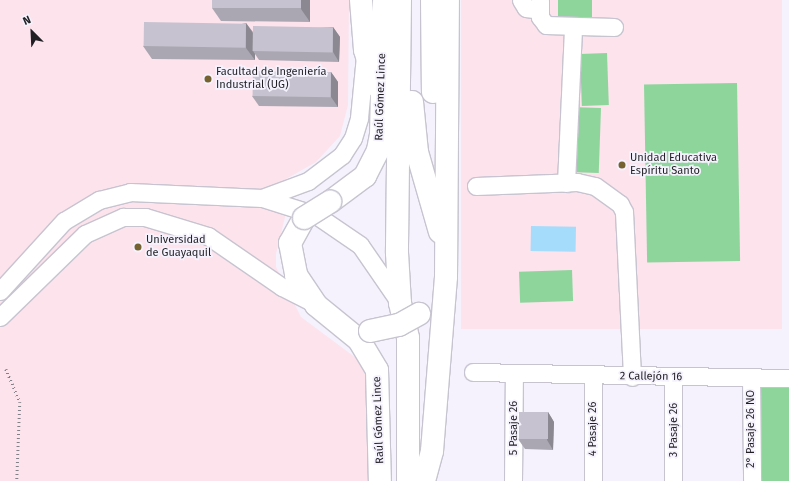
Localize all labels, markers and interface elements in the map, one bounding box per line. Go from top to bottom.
north arrow [12,12,52,52]
text: N [21,13,33,28]
street label: Raúl Gómez Lince [373,53,389,141]
place label: Facultad de Ingeniería Industrial (UG) [216,66,326,92]
marker: Facultad de Ingeniería Industrial (UG) [203,74,213,84]
place label: Unidad Educativa Espíritu Santo [630,152,717,178]
marker: Unidad Educativa Espíritu Santo [617,160,627,170]
place label: Universidad de Guayaquil [146,234,211,260]
marker: Universidad de Guayaquil [133,242,143,252]
street label: 2 Callejón 16 [620,370,682,384]
street label: Raúl Gómez Lince [371,376,387,464]
street label: 2° Pasaje 26 NO [744,390,758,468]
street label: 5 Pasaje 26 [507,401,521,455]
street label: 4 Pasaje 26 [586,402,600,456]
street label: 3 Pasaje 26 [667,403,681,457]

